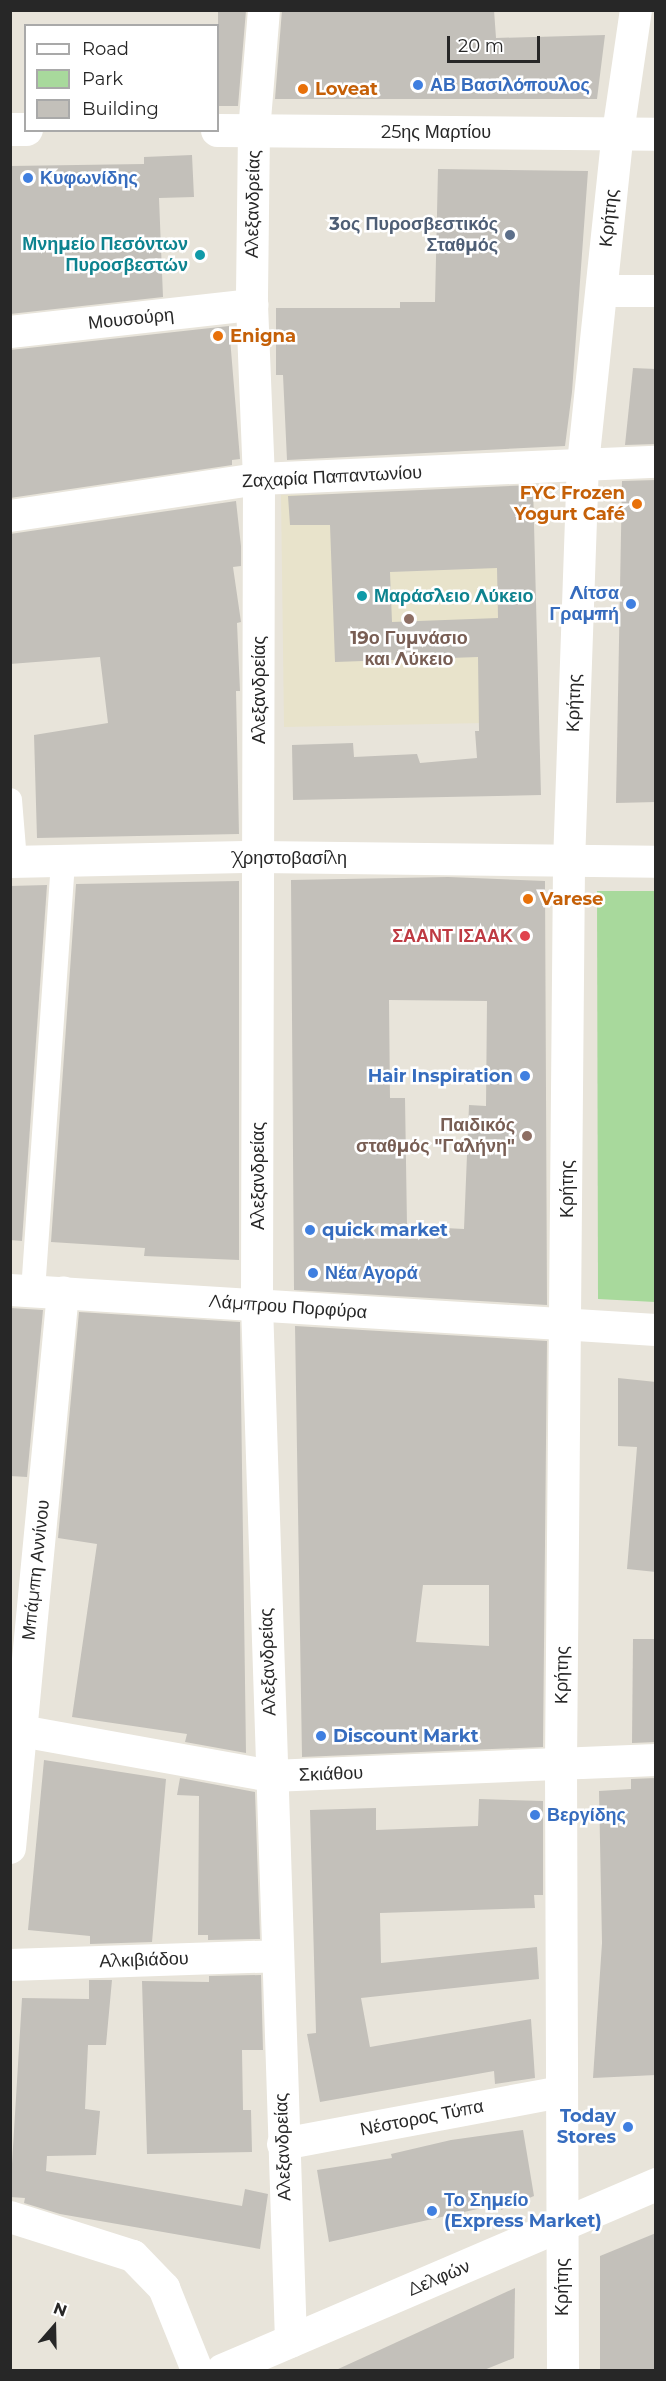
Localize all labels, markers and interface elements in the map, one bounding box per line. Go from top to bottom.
legend [24,24,219,132]
scale bar [450,24,543,62]
text: 20 m [458,35,504,57]
text: Road [82,38,129,60]
text: Park [82,68,123,90]
place label: ΑΒ Βασιλόπουλος [430,74,590,96]
place label: Loveat [315,78,378,100]
marker: ΑΒ Βασιλόπουλος [411,78,425,92]
marker: Loveat [296,82,310,96]
text: Building [82,98,159,120]
street label: 25ης Μαρτίου [381,121,491,143]
street label: Αλεξανδρείας [241,150,265,258]
place label: Κυφωνίδης [40,167,138,189]
marker: Κυφωνίδης [21,171,35,185]
street label: Κρήτης [595,188,623,248]
place label: 3ος Πυροσβεστικός Σταθμός [329,214,498,256]
marker: 3ος Πυροσβεστικός Σταθμός [503,228,517,242]
place label: Μνημείο Πεσόντων Πυροσβεστών [22,234,188,276]
marker: Μνημείο Πεσόντων Πυροσβεστών [193,248,207,262]
street label: Μουσούρη [87,304,175,334]
place label: Enigna [230,325,296,347]
marker: Enigna [211,329,225,343]
street label: Ζαχαρία Παπαντωνίου [241,461,423,493]
place label: FYC Frozen Yogurt Café [514,483,625,526]
marker: FYC Frozen Yogurt Café [630,497,644,511]
place label: Λίτσα Γραμπή [549,583,619,626]
place label: Μαράσλειο Λύκειο [374,585,533,607]
marker: Μαράσλειο Λύκειο [355,589,369,603]
marker: Λίτσα Γραμπή [624,597,638,611]
marker: 19ο Γυμνάσιο και Λύκειο [402,612,416,626]
place label: 19ο Γυμνάσιο και Λύκειο [350,628,468,670]
street label: Αλεξανδρείας [248,636,270,744]
street label: Κρήτης [562,674,586,732]
street label: Χρηστοβασίλη [233,847,347,869]
place label: Varese [540,888,603,910]
marker: Varese [521,892,535,906]
place label: ΣΑΑΝΤ ΙΣΑΑΚ [392,925,513,947]
marker: ΣΑΑΝΤ ΙΣΑΑΚ [518,929,532,943]
place label: Hair Inspiration [368,1065,513,1087]
marker: Hair Inspiration [518,1069,532,1083]
place label: Παιδικός σταθμός "Γαλήνη" [356,1115,515,1158]
street label: Αλεξανδρείας [247,1122,269,1230]
marker: Παιδικός σταθμός "Γαλήνη" [520,1129,534,1143]
street label: Κρήτης [556,1160,578,1218]
place label: quick market [322,1219,448,1241]
marker: quick market [303,1223,317,1237]
place label: Νέα Αγορά [325,1262,418,1284]
marker: Νέα Αγορά [306,1266,320,1280]
street label: Λάμπρου Πορφύρα [208,1291,368,1323]
street label: Μπάμπη Αννίνου [18,1499,54,1641]
street label: Αλεξανδρείας [255,1608,281,1716]
street label: Κρήτης [551,1646,573,1704]
place label: Discount Markt [333,1725,478,1747]
marker: Discount Markt [314,1729,328,1743]
street label: Σκιάθου [298,1762,364,1786]
place label: Βεργίδης [547,1804,626,1826]
marker: Βεργίδης [528,1808,542,1822]
street label: Αλκιβιάδου [99,1948,189,1972]
street label: Αλεξανδρείας [270,2093,296,2201]
street label: Νέστορος Τύπα [358,2095,486,2141]
place label: Today Stores [557,2106,616,2148]
marker: Today Stores [621,2120,635,2134]
place label: Το Σημείο (Express Market) [444,2190,602,2232]
marker: Το Σημείο (Express Market) [425,2204,439,2218]
street label: Δελφών [405,2255,473,2301]
street label: Κρήτης [551,2258,573,2316]
north arrow [24,2297,84,2357]
text: N [51,2298,70,2321]

